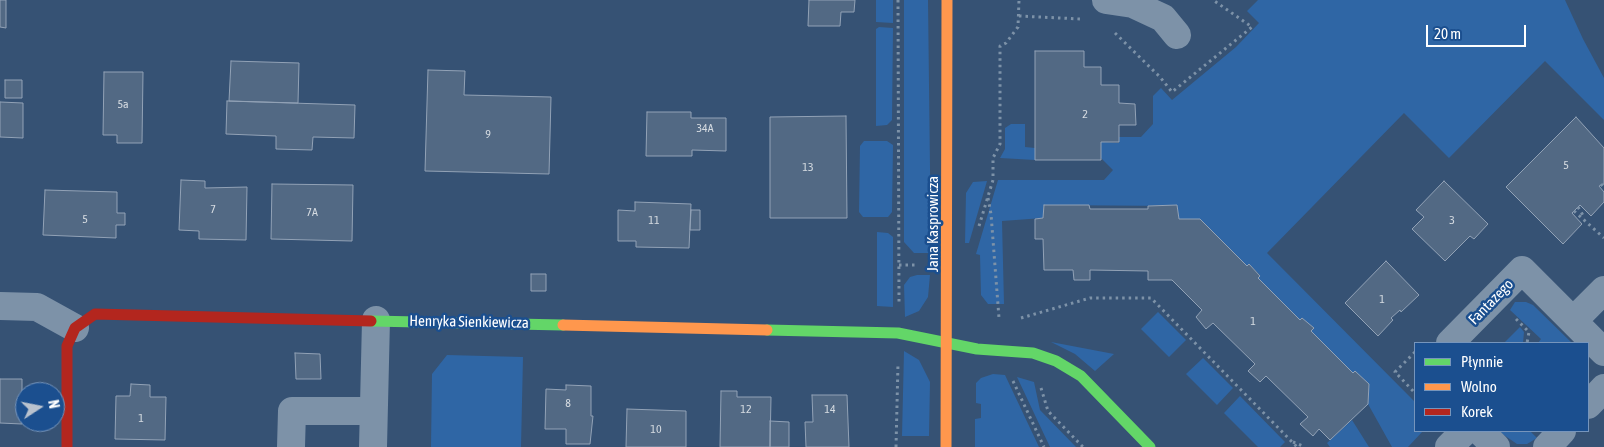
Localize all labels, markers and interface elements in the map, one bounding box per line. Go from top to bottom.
scale bar [1429,15,1529,47]
text: 20 m [1434,25,1461,42]
house number: 5a [117,97,129,111]
house number: 2 [1082,107,1088,121]
house number: 34A [696,121,714,135]
house number: 9 [485,127,491,141]
house number: 5 [1563,158,1569,172]
house number: 13 [802,160,814,174]
street label: Jana Kasprowicza [924,176,942,272]
house number: 7 [210,202,216,216]
house number: 7A [306,205,318,219]
house number: 5 [82,212,88,226]
house number: 11 [648,213,660,227]
house number: 3 [1449,213,1455,227]
street label: Fantazego [1465,275,1517,329]
house number: 1 [1379,292,1385,306]
street label: Henryka Sienkiewicza [409,312,529,332]
house number: 1 [1250,314,1256,328]
legend [1414,342,1589,432]
text: Płynnie [1461,353,1503,370]
text: Wolno [1461,378,1497,395]
north arrow [15,382,65,432]
house number: 8 [565,396,571,410]
text: N [45,399,62,410]
house number: 12 [740,402,752,416]
house number: 14 [824,402,836,416]
text: Korek [1461,403,1493,420]
house number: 1 [138,411,144,425]
house number: 10 [650,422,662,436]

